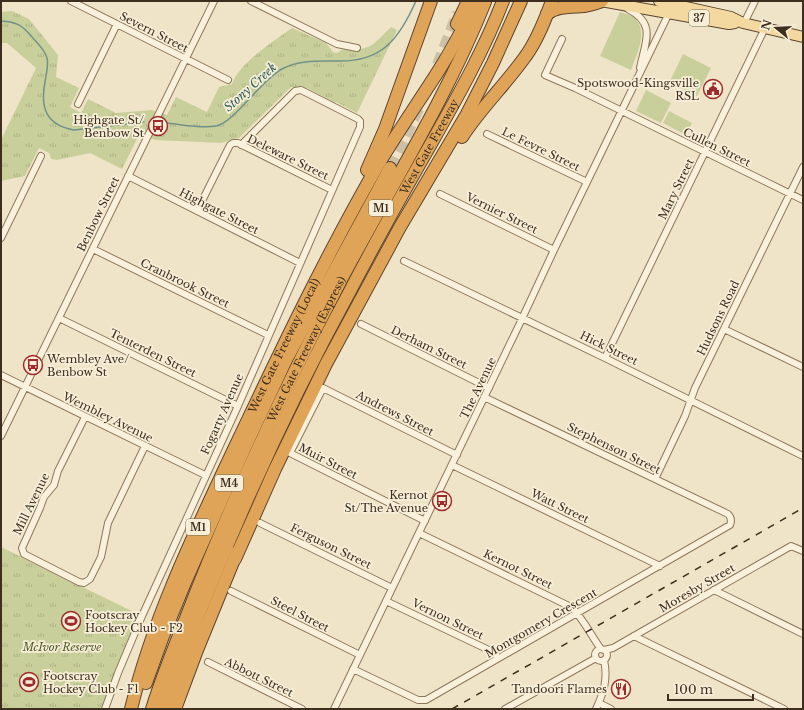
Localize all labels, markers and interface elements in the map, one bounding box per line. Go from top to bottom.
north arrow [756,8,796,48]
street label: Severn Street [117,9,191,56]
road number: 37 [689,10,709,26]
text: N [758,17,775,32]
water label: Stony Creek [221,59,279,115]
place label: Spotswood-Kingsville RSL [577,76,699,103]
public building icon: Spotswood-Kingsville RSL [702,78,724,100]
street label: West Gate Freeway [396,97,462,198]
place label: Highgate St/ Benbow St [73,113,145,140]
bus stop icon: Highgate St/ Benbow St [147,115,169,137]
street label: Le Fevre Street [500,124,583,174]
street label: Cullen Street [681,125,754,170]
street label: Deleware Street [245,131,332,183]
street label: Mary Street [655,155,697,222]
street label: Benbow Street [74,173,123,254]
street label: Highgate Street [177,185,262,237]
street label: Vernier Street [463,189,541,237]
road number: M1 [369,200,393,216]
street label: Cranbrook Street [138,255,233,311]
street label: West Gate Freeway (Express) [264,274,349,425]
street label: West Gate Freeway (Local) [245,276,323,416]
street label: Hudsons Road [694,278,743,358]
street label: Derham Street [389,323,470,372]
street label: Tenterden Street [107,326,199,380]
street label: Hick Street [578,328,641,368]
place label: Wembley Ave/ Benbow St [46,352,129,379]
bus stop icon: Wembley Ave/ Benbow St [22,354,44,376]
street label: The Avenue [457,355,499,421]
street label: Fogarty Avenue [198,371,246,457]
street label: Andrews Street [353,387,437,439]
street label: Wembley Avenue [60,389,155,445]
street label: Stephenson Street [565,419,664,477]
street label: Muir Street [296,440,360,482]
street label: Mill Avenue [10,471,52,537]
road number: M4 [215,475,243,491]
street label: Watt Street [528,486,592,526]
place label: Kernot St/The Avenue [344,488,429,515]
bus stop icon: Kernot St/The Avenue [431,490,453,512]
road number: M1 [186,519,210,535]
street label: Ferguson Street [288,520,375,572]
street label: Kernot Street [481,546,556,592]
street label: Moresby Street [657,560,738,615]
street label: Montgomery Crescent [483,585,600,661]
street label: Steel Street [268,593,332,635]
street label: Vernon Street [409,595,487,643]
place label: Footscray Hockey Club - F2 [85,608,183,635]
sports icon: Footscray Hockey Club - F2 [60,610,82,632]
park label: McIvor Reserve [22,640,101,654]
street label: Abbott Street [221,654,296,700]
place label: Footscray Hockey Club - F1 [43,669,139,696]
sports icon: Footscray Hockey Club - F1 [18,671,40,693]
scale bar [668,676,753,702]
restaurant icon: Tandoori Flames [610,678,632,700]
place label: Tandoori Flames [512,682,607,696]
text: 100 m [674,682,713,697]

